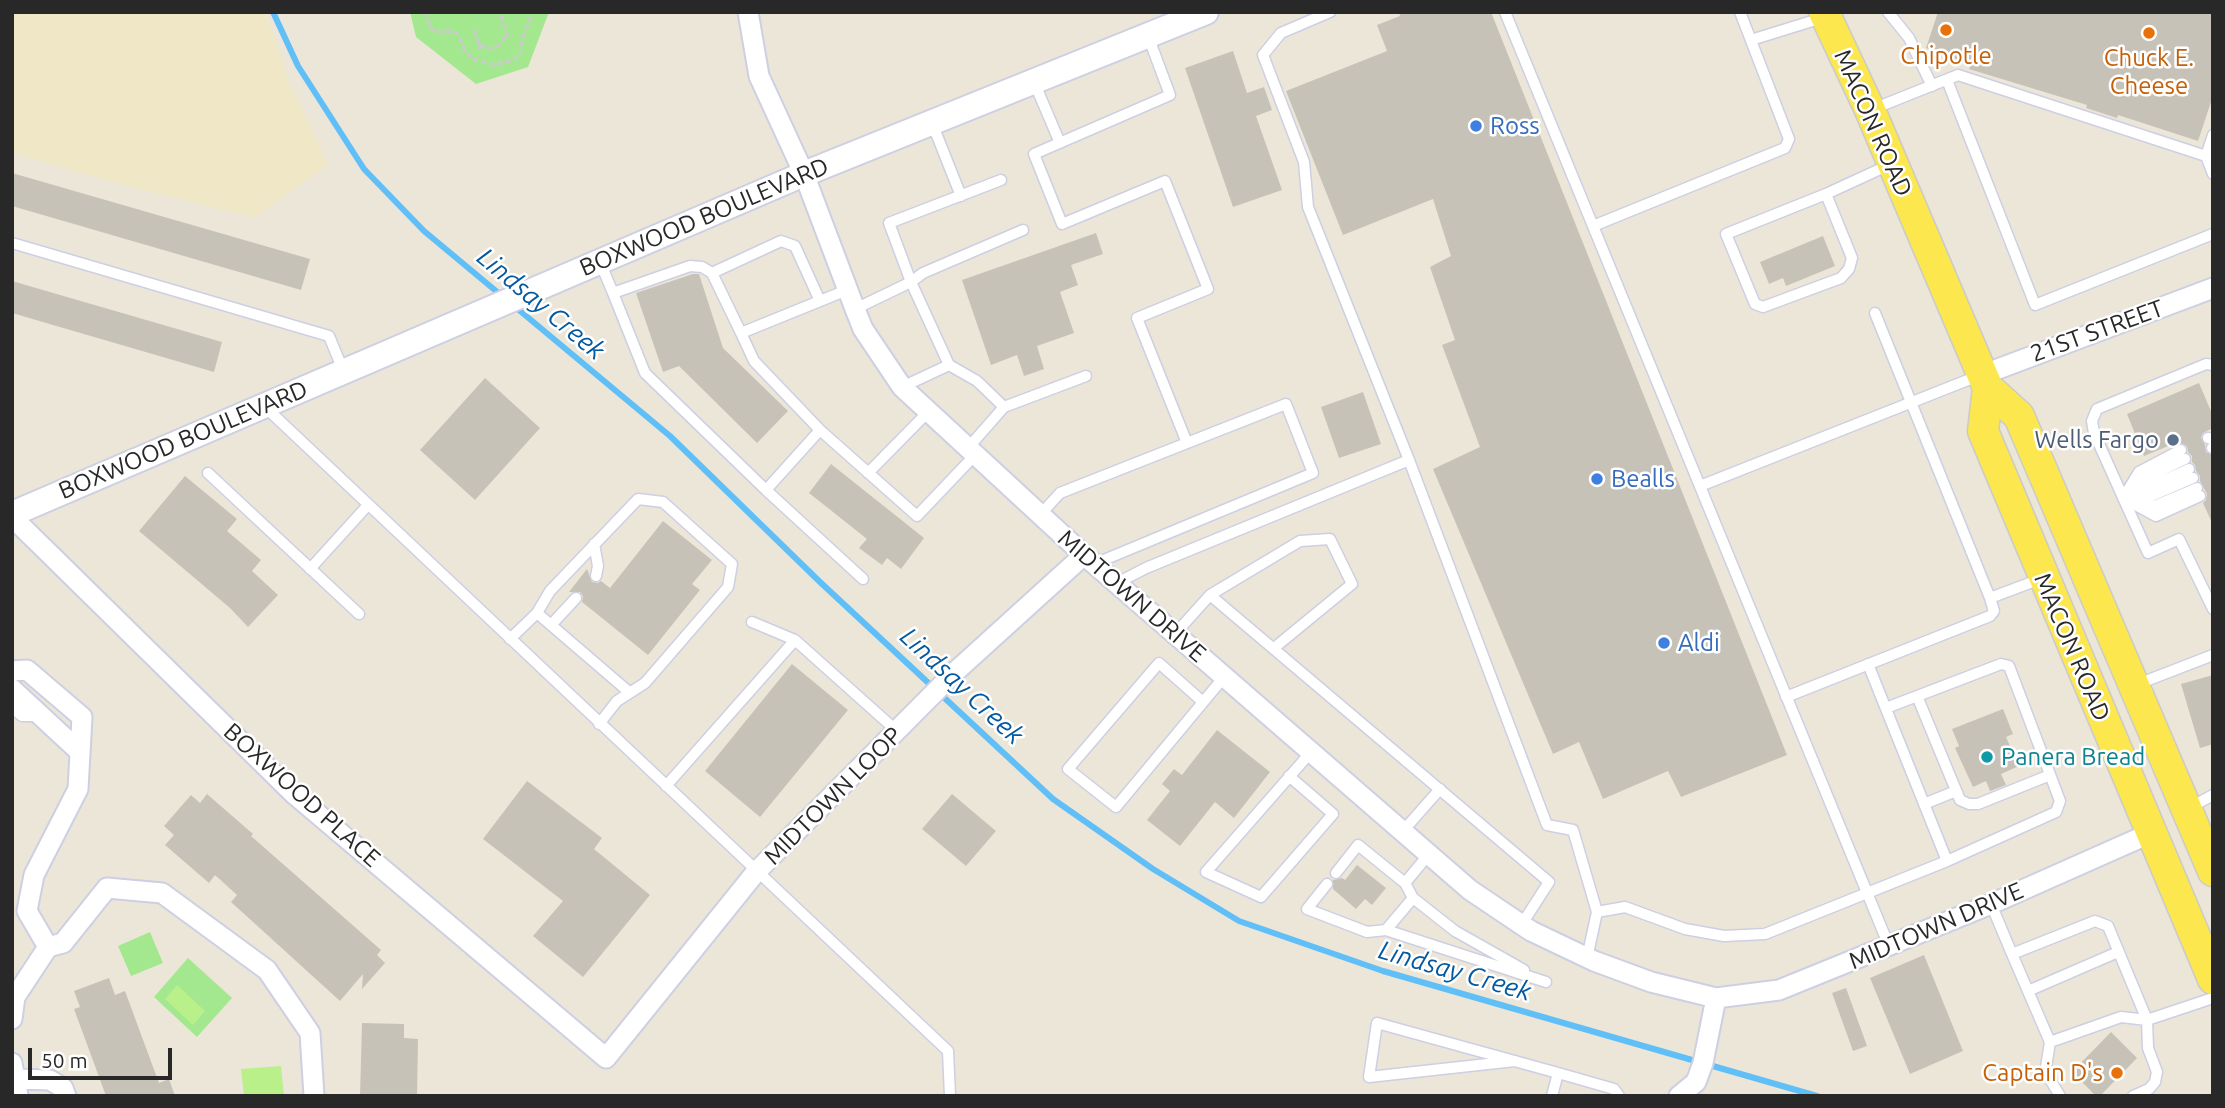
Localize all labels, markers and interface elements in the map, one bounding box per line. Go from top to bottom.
marker: Chipotle [1938,22,1954,38]
marker: Chuck E. Cheese [2141,25,2157,41]
place label: Chipotle [1900,42,1992,70]
place label: Chuck E. Cheese [2104,44,2194,100]
street label: MACON ROAD [1828,45,1918,201]
place label: Ross [1490,112,1540,140]
marker: Ross [1468,118,1484,134]
street label: BOXWOOD BOULEVARD [575,151,833,283]
water label: Lindsay Creek [471,241,611,367]
street label: 21ST STREET [2027,294,2167,368]
street label: BOXWOOD BOULEVARD [54,374,312,506]
place label: Wells Fargo [2034,426,2159,454]
marker: Wells Fargo [2165,432,2181,448]
place label: Bealls [1611,465,1675,493]
marker: Bealls [1589,471,1605,487]
street label: MIDTOWN DRIVE [1052,524,1212,668]
street label: MACON ROAD [2028,569,2116,725]
water label: Lindsay Creek [894,621,1030,751]
place label: Aldi [1678,629,1720,657]
marker: Aldi [1656,635,1672,651]
street label: BOXWOOD PLACE [218,717,386,873]
street label: MIDTOWN LOOP [758,721,908,871]
place label: Panera Bread [2001,743,2145,771]
marker: Panera Bread [1979,749,1995,765]
street label: MIDTOWN DRIVE [1844,876,2028,976]
water label: Lindsay Creek [1375,934,1535,1008]
scale bar [32,1034,175,1078]
text: 50 m [41,1048,88,1072]
place label: Captain D's [1982,1059,2103,1087]
marker: Captain D's [2109,1065,2125,1081]

